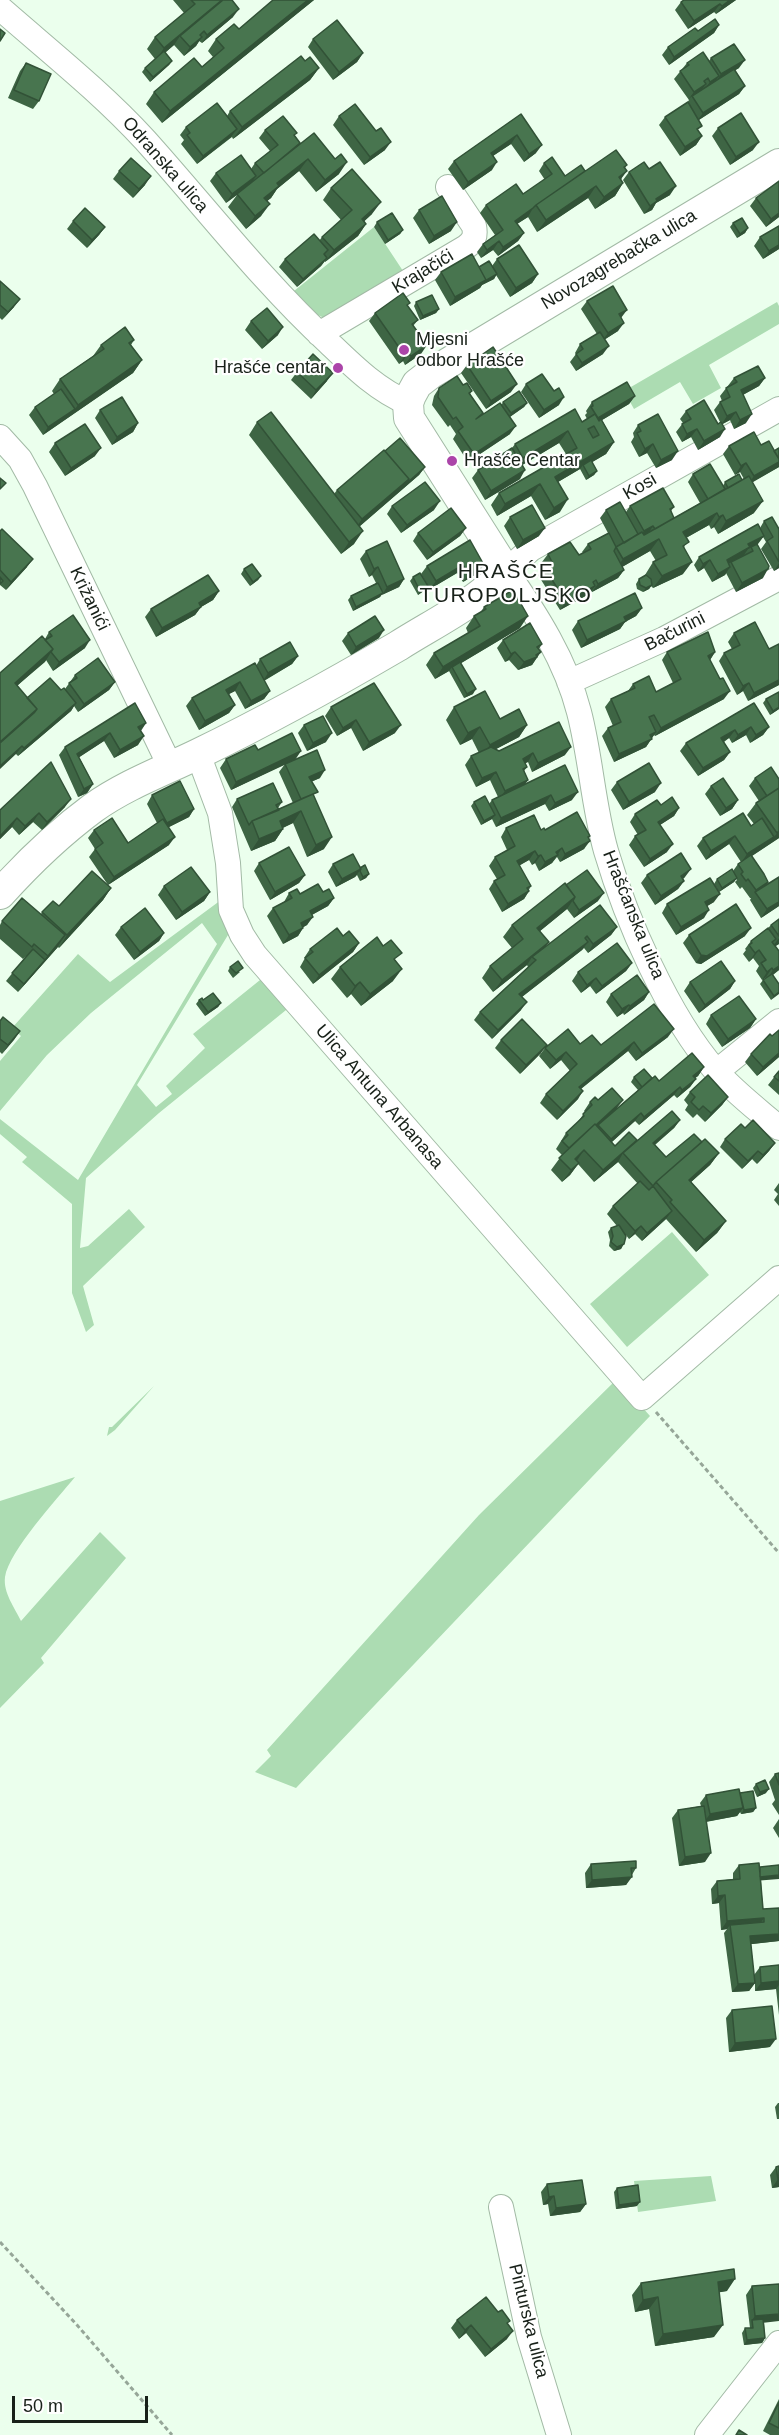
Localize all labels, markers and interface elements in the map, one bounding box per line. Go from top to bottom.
street label: Odranska ulica [117,113,213,217]
street label: Novozagrebačka ulica [538,205,700,315]
street label: Krajačići [388,245,458,299]
place label: Mjesni odbor Hrašće [416,329,524,372]
marker: Mjesni odbor Hrašće [397,343,411,357]
place label: Hrašće centar [214,357,326,379]
marker: Hrašće centar [331,361,345,375]
place label: Hrašće Centar [464,450,580,472]
marker: Hrašće Centar [445,454,459,468]
street label: Kosi [619,469,661,505]
district label: HRAŠĆE TUROPOLJSKO [420,559,592,609]
street label: Križanići [64,564,114,634]
street label: Bačurini [641,608,709,656]
street label: Hrašćanska ulica [597,847,669,983]
street label: Ulica Antuna Arbanasa [310,1020,448,1174]
street label: Pinturska ulica [503,2262,553,2380]
scale bar [15,2384,152,2422]
text: 50 m [23,2396,63,2416]

